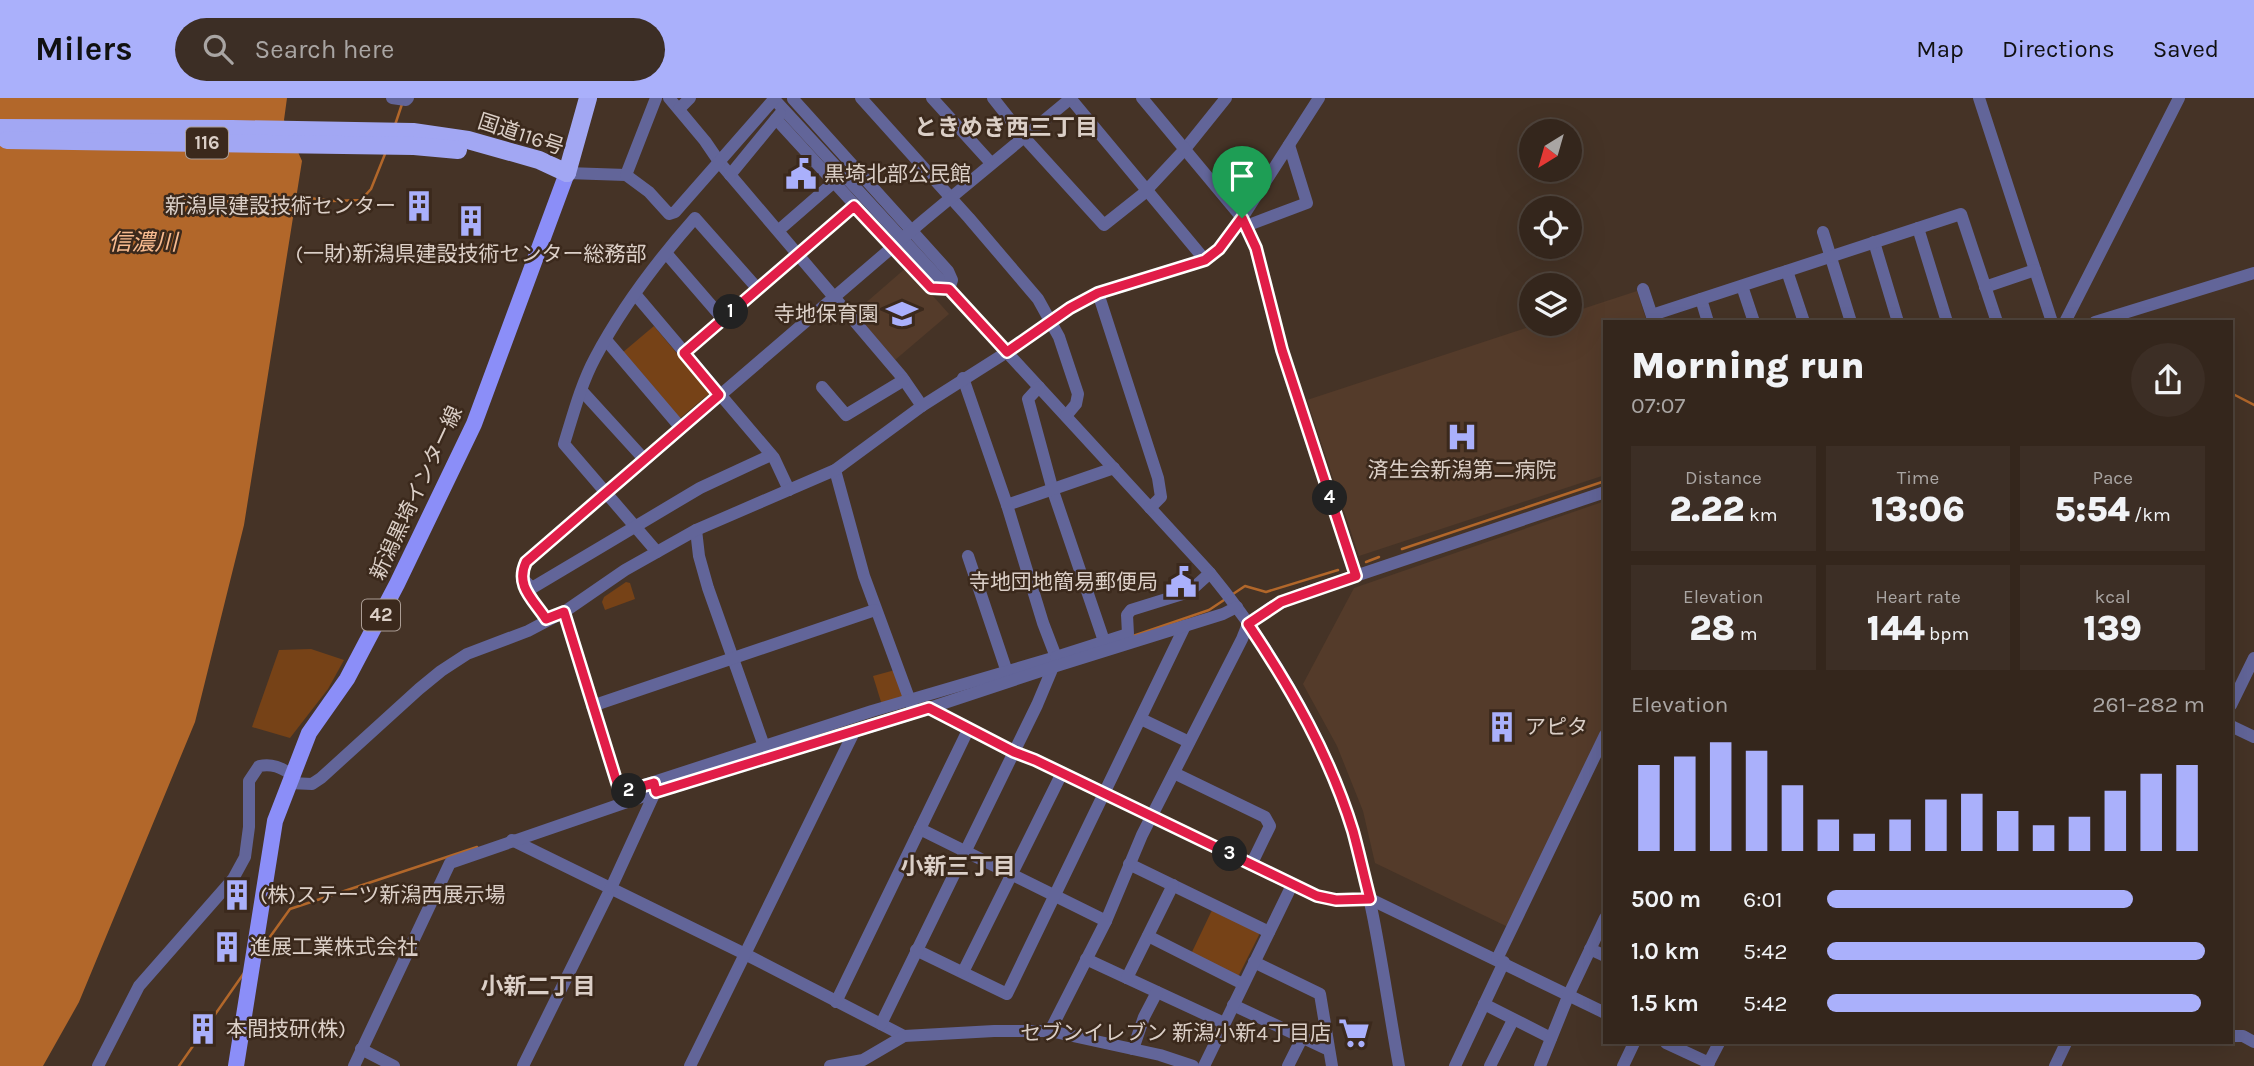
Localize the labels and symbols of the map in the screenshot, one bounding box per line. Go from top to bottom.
street label: 国道116号 [475,109,567,159]
district label: ときめき西三丁目 [914,114,1098,141]
north arrow [1519,119,1582,182]
road number: 116 [186,128,228,158]
pin [1212,146,1272,218]
public building icon: 黒埼北部公民館 [784,157,818,191]
place label: 黒埼北部公民館 [824,162,971,186]
building icon: 新潟県建設技術センター [402,189,436,223]
place label: 新潟県建設技術センター [165,194,396,218]
building icon: (一財)新潟県建設技術センター総務部 [454,204,488,238]
water label: 信濃川 [109,229,181,256]
place label: (一財)新潟県建設技術センター総務部 [296,242,646,266]
pin: 1 [714,294,748,330]
school or university icon: 寺地保育園 [885,297,919,331]
place label: 寺地保育園 [774,302,879,326]
street label: 新潟黒埼インター線 [365,402,467,584]
hospital icon: 済生会新潟第二病院 [1445,420,1479,454]
place label: 済生会新潟第二病院 [1368,458,1557,482]
pin: 4 [1312,480,1348,516]
public building icon: 寺地団地簡易郵便局 [1164,565,1198,599]
place label: 寺地団地簡易郵便局 [969,570,1158,594]
road number: 42 [362,600,400,630]
building icon: アピタ [1485,710,1519,744]
place label: アピタ [1525,715,1588,739]
pin: 2 [612,774,646,808]
pin: 3 [1212,836,1248,872]
district label: 小新三丁目 [901,853,1016,880]
building icon: (株)ステーツ新潟西展示場 [220,878,254,912]
place label: (株)ステーツ新潟西展示場 [260,883,506,907]
building icon: 進展工業株式会社 [210,930,244,964]
place label: 進展工業株式会社 [250,935,418,959]
district label: 小新二丁目 [481,973,596,1000]
building icon: 本間技研(株) [186,1012,220,1046]
supermarket icon: セブンイレブン 新潟小新4丁目店 [1337,1016,1371,1050]
place label: 本間技研(株) [226,1017,346,1041]
place label: セブンイレブン 新潟小新4丁目店 [1020,1021,1331,1045]

